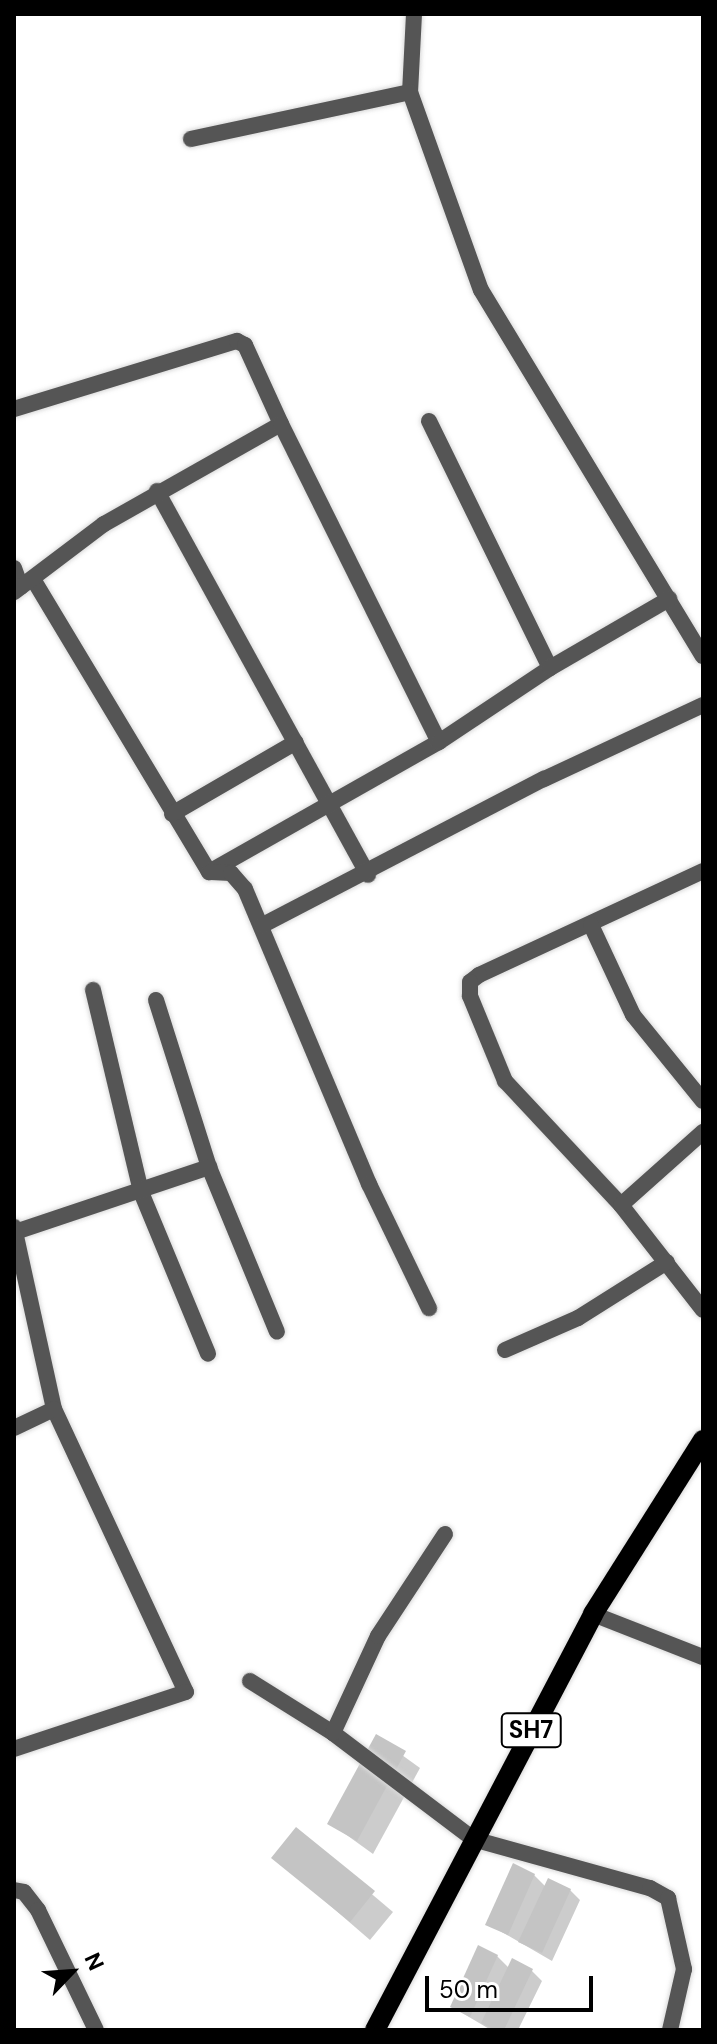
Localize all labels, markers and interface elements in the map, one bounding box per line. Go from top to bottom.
road number: SH7 [499,1710,563,1750]
north arrow [32,1932,112,2012]
text: N [78,1948,111,1975]
scale bar [429,1960,597,2010]
text: 50 m [439,1974,498,2005]

